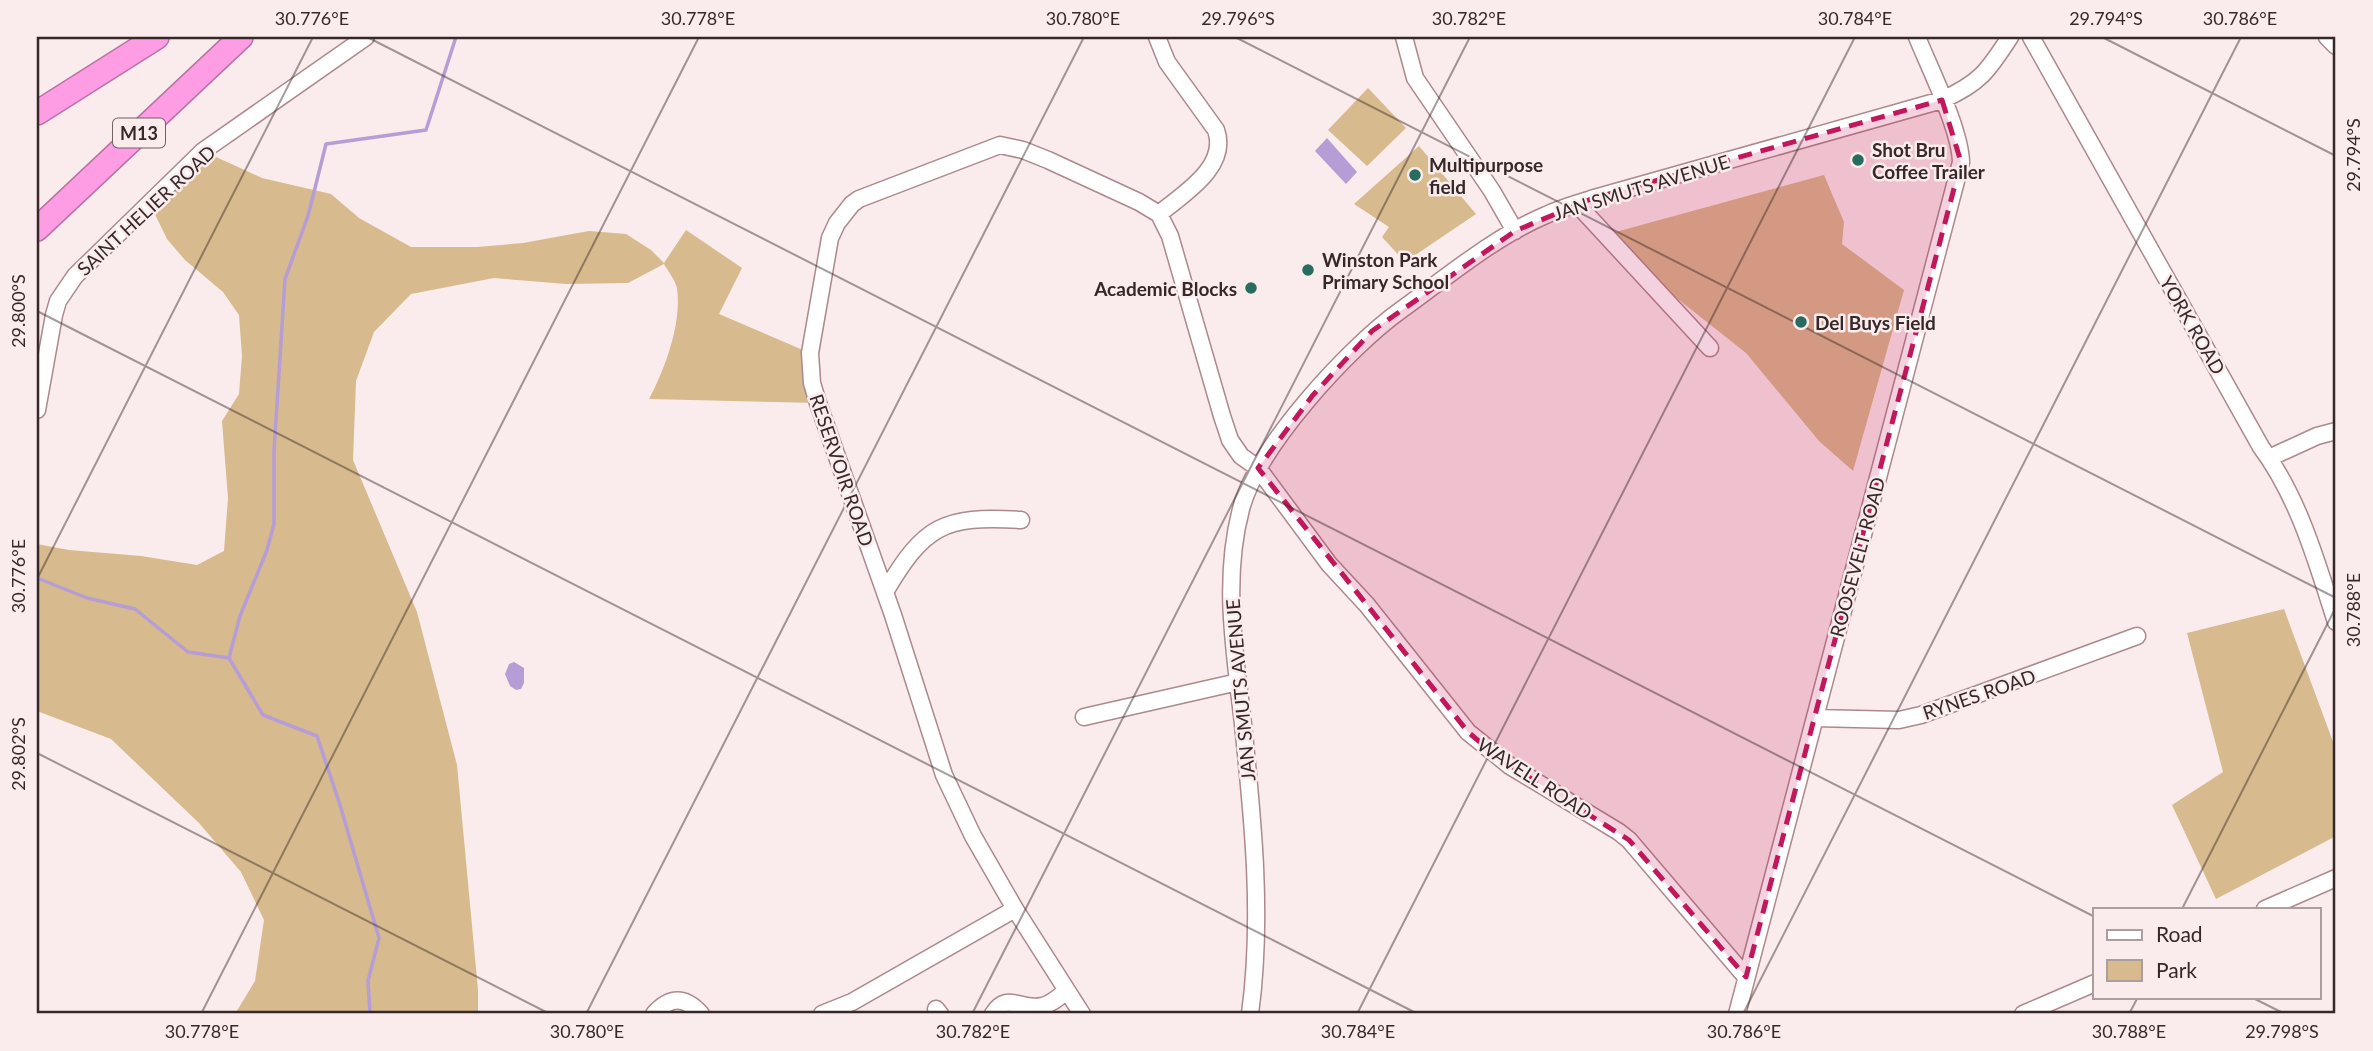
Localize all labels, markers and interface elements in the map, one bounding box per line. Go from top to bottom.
text: 30.776°E [275,7,349,29]
text: 30.778°E [661,7,735,29]
text: 30.780°E [1046,7,1120,29]
text: 29.796°S [1201,7,1275,29]
text: 30.782°E [1432,7,1506,29]
text: 30.784°E [1818,7,1892,29]
text: 29.794°S [2069,7,2143,29]
text: 30.786°E [2203,7,2277,29]
road number: M13 [113,118,165,148]
text: 29.794°S [2342,118,2364,192]
place label: Shot Bru Coffee Trailer [1872,138,1986,183]
street label: SAINT HELIER ROAD [72,140,220,280]
street label: JAN SMUTS AVENUE [1550,149,1732,225]
marker: Shot Bru Coffee Trailer [1850,152,1866,168]
place label: Multipurpose field [1429,153,1543,198]
marker: Multipurpose field [1407,167,1423,183]
place label: Winston Park Primary School [1322,248,1449,293]
marker: Winston Park Primary School [1300,262,1316,278]
street label: YORK ROAD [2156,272,2230,378]
text: 29.800°S [7,274,29,348]
place label: Academic Blocks [1093,277,1237,300]
marker: Academic Blocks [1243,280,1259,296]
place label: Del Buys Field [1815,311,1936,334]
marker: Del Buys Field [1793,314,1809,330]
street label: RESERVOIR ROAD [805,391,879,549]
street label: ROOSEVELT ROAD [1825,474,1889,640]
text: 30.776°E [7,539,29,613]
text: 30.788°E [2342,573,2364,647]
street label: JAN SMUTS AVENUE [1221,598,1259,782]
street label: RYNES ROAD [1920,664,2038,724]
text: 29.802°S [7,717,29,791]
street label: WAVELL ROAD [1473,732,1597,824]
legend [2093,908,2320,998]
text: Road [2156,921,2203,946]
text: Park [2156,957,2197,982]
text: 30.778°E [165,1020,239,1042]
text: 30.780°E [550,1020,624,1042]
text: 30.782°E [936,1020,1010,1042]
text: 30.784°E [1321,1020,1395,1042]
text: 30.786°E [1707,1020,1781,1042]
text: 30.788°E [2092,1020,2166,1042]
text: 29.798°S [2245,1020,2319,1042]

